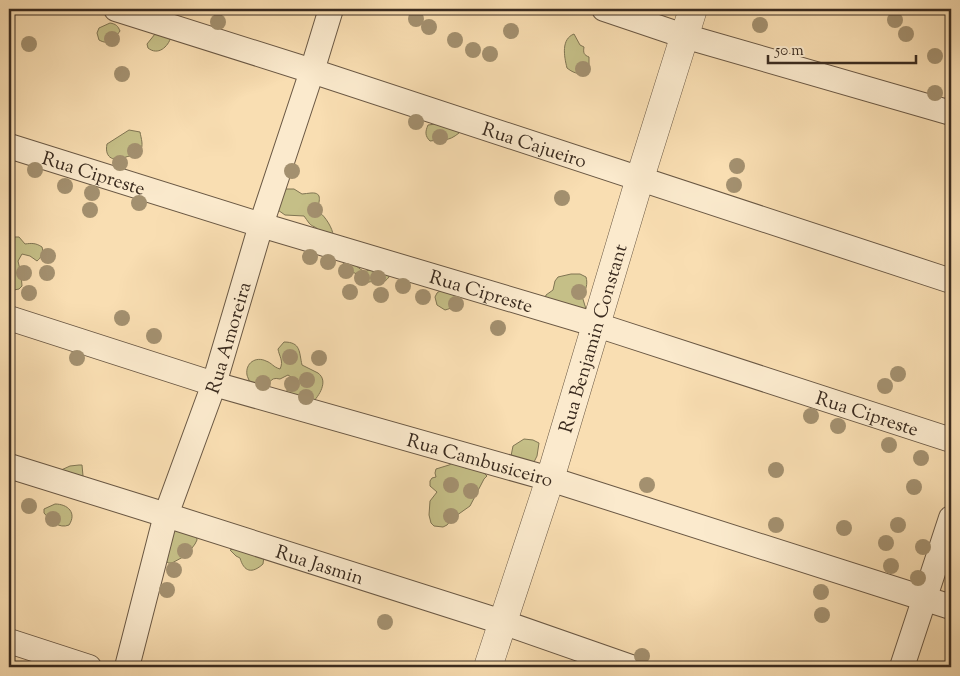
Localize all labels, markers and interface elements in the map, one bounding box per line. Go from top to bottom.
scale bar [768,32,915,64]
text: 50 m [774,41,804,62]
street label: Rua Cajueiro [478,117,590,176]
street label: Rua Cipreste [38,146,148,204]
street label: Rua Benjamin Constant [554,241,636,437]
street label: Rua Cipreste [426,265,536,321]
street label: Rua Amoreira [201,279,260,398]
street label: Rua Cipreste [812,386,922,445]
street label: Rua Cambusiceiro [403,428,556,495]
street label: Rua Jasmin [272,540,367,593]

